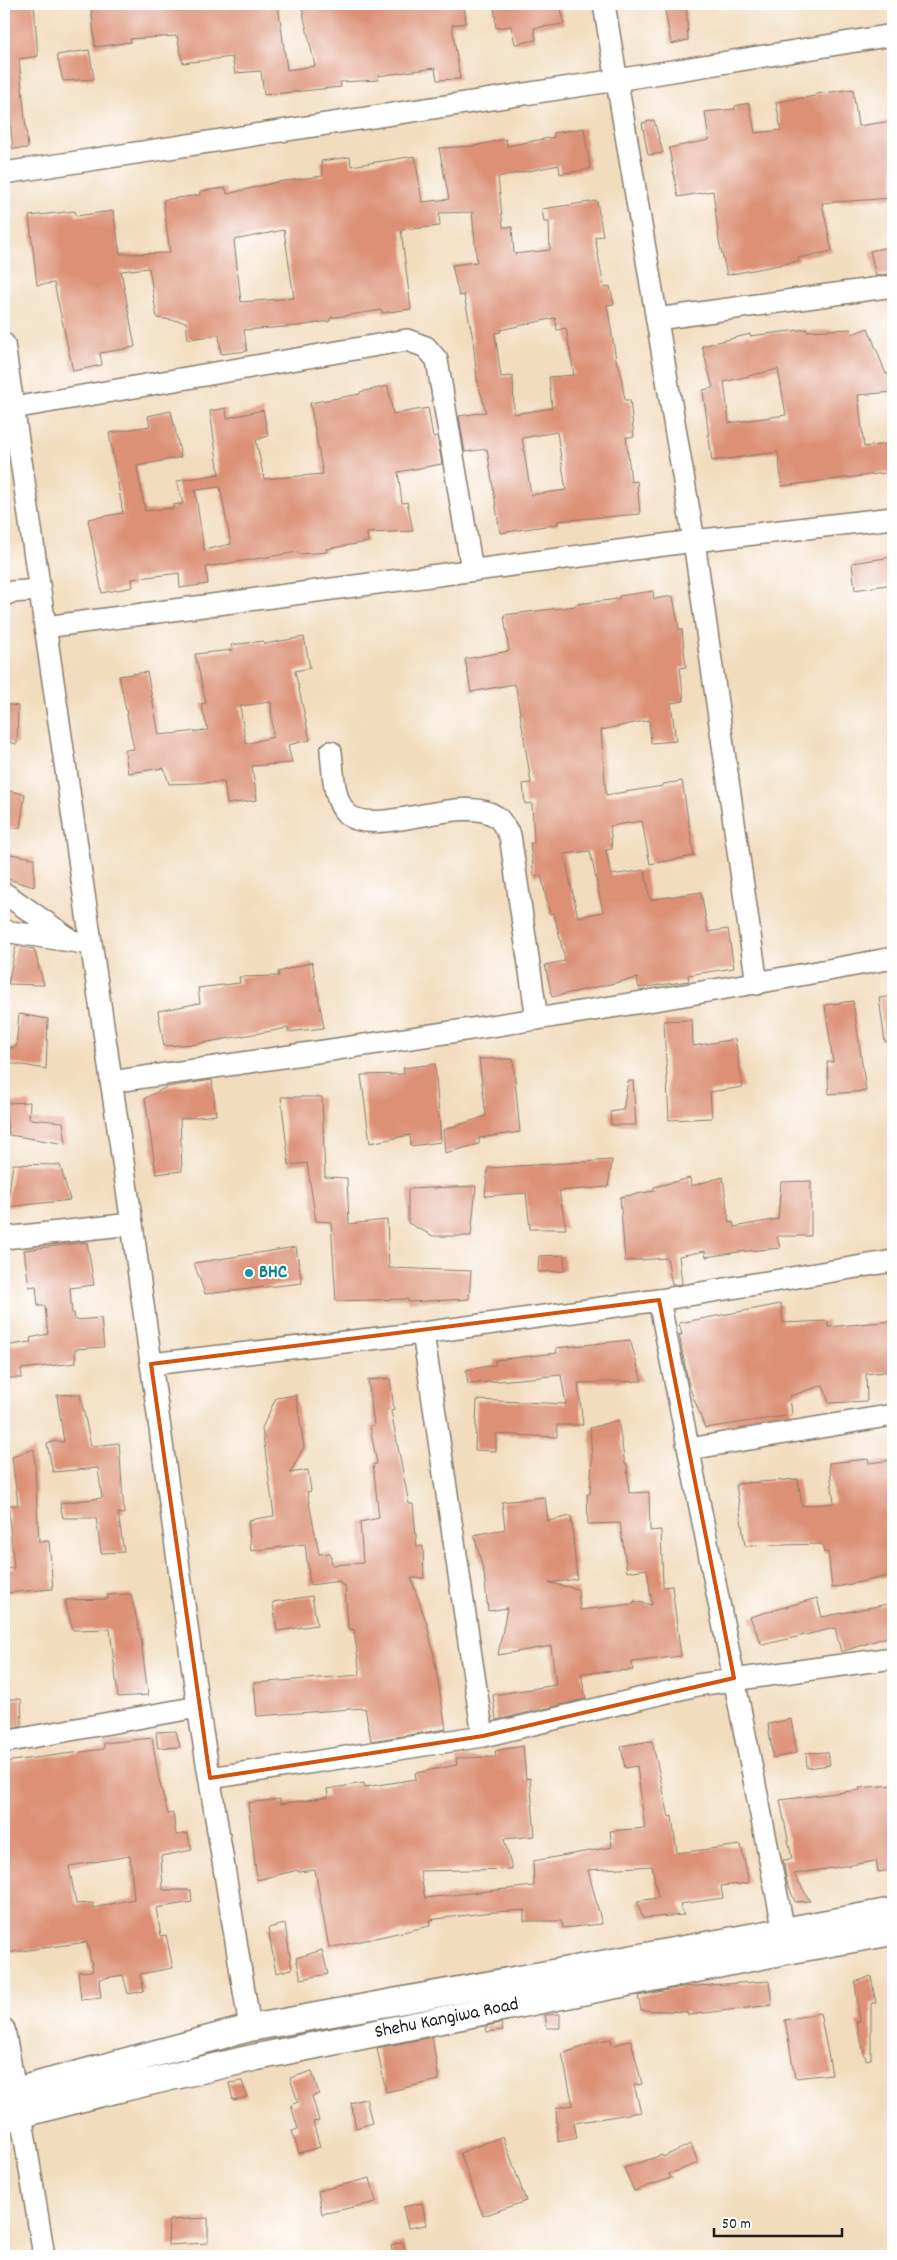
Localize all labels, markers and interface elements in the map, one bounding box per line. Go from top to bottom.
place label: BHC [259,1260,288,1287]
marker: BHC [243,1267,255,1279]
street label: Shehu Kangiwa Road [372,1991,521,2047]
scale bar [714,2205,842,2237]
text: 50 m [722,2214,751,2236]

